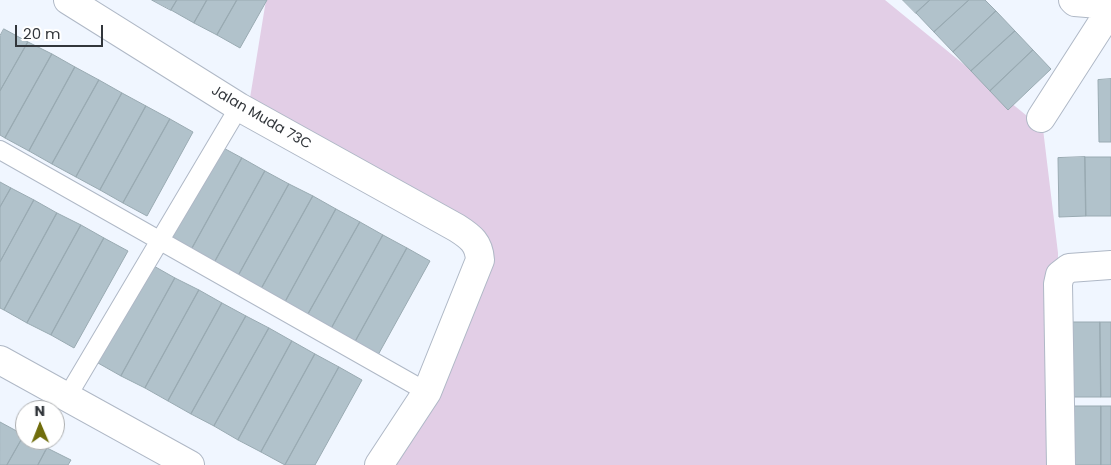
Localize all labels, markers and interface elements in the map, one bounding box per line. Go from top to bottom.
scale bar [18,15,105,47]
text: 20 m [23,23,61,44]
street label: Jalan Muda 73C [208,83,314,153]
north arrow [15,400,65,450]
text: N [34,401,45,421]

